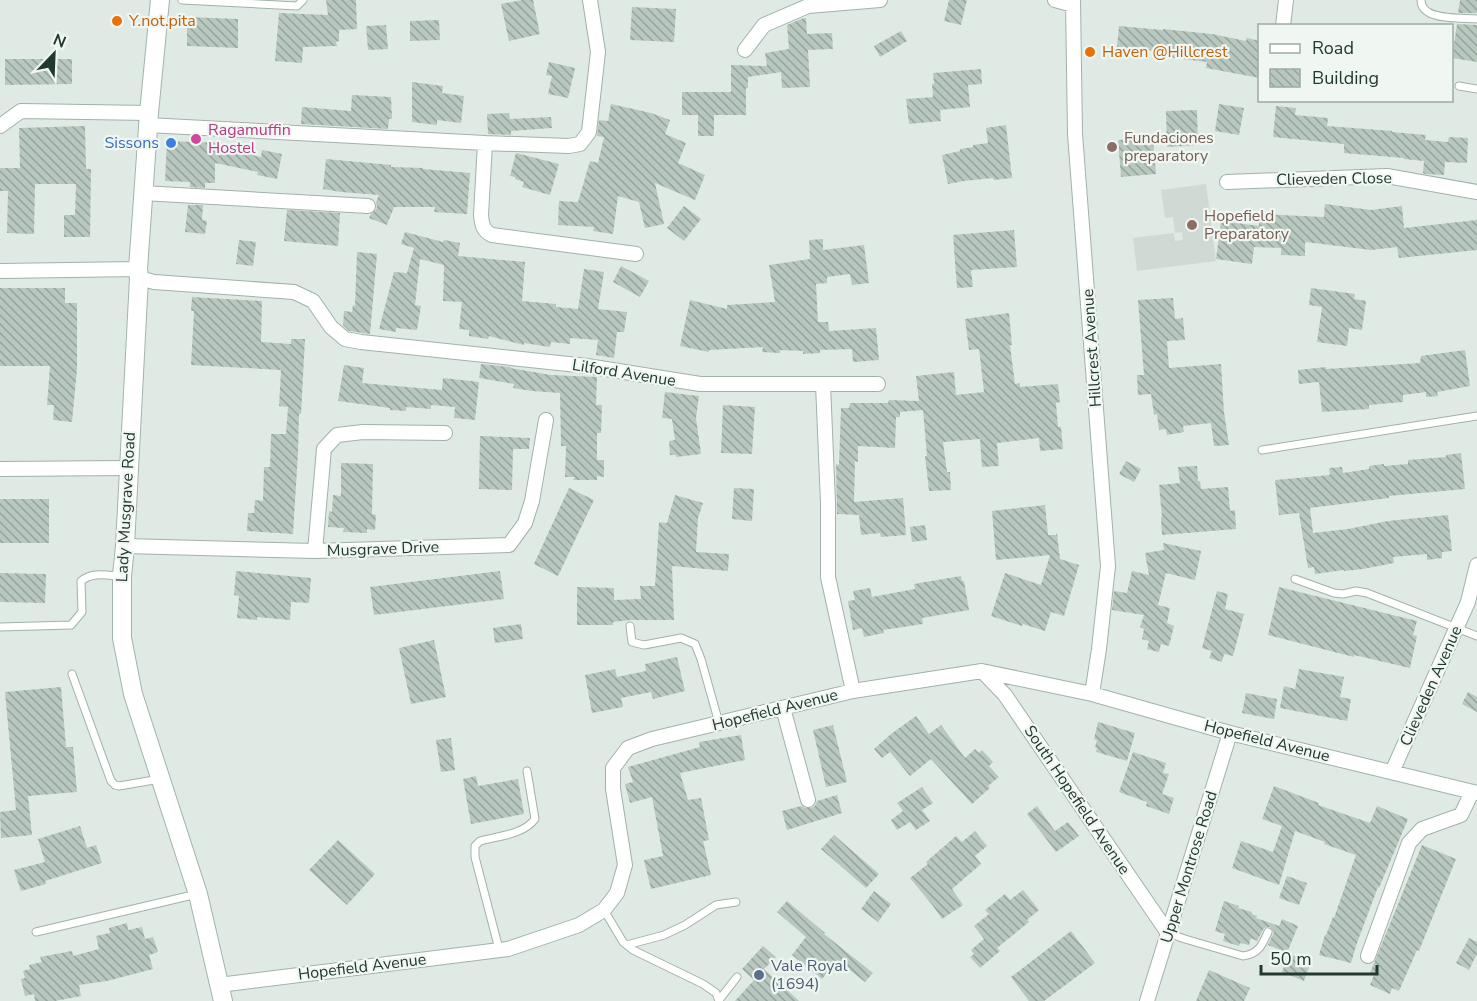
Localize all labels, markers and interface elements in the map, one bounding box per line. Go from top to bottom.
place label: Y.not.pita [128,10,196,32]
marker: Y.not.pita [110,14,124,28]
north arrow [24,24,84,84]
legend [1258,24,1453,102]
text: N [50,29,69,54]
text: Road [1312,36,1354,60]
place label: Haven @Hillcrest [1102,41,1228,63]
marker: Haven @Hillcrest [1083,45,1097,59]
text: Building [1312,66,1379,90]
place label: Ragamuffin Hostel [208,119,291,159]
place label: Fundaciones preparatory [1124,127,1214,167]
place label: Sissons [104,132,159,154]
marker: Ragamuffin Hostel [189,132,203,146]
marker: Sissons [164,136,178,150]
marker: Fundaciones preparatory [1105,140,1119,154]
street label: Clieveden Close [1276,167,1392,191]
place label: Hopefield Preparatory [1204,205,1290,245]
marker: Hopefield Preparatory [1185,218,1199,232]
street label: Hillcrest Avenue [1077,288,1107,408]
street label: Lilford Avenue [571,354,677,392]
street label: Lady Musgrave Road [111,431,141,583]
street label: Musgrave Drive [326,536,440,562]
street label: Clieveden Avenue [1395,622,1467,750]
street label: Hopefield Avenue [710,684,840,736]
street label: Hopefield Avenue [1202,715,1332,767]
street label: South Hopefield Avenue [1019,721,1135,879]
street label: Upper Montrose Road [1155,788,1223,946]
scale bar [1261,938,1376,976]
text: 50 m [1270,947,1312,971]
street label: Hopefield Avenue [297,948,427,986]
place label: Vale Royal (1694) [770,955,848,995]
marker: Vale Royal (1694) [752,968,766,982]

